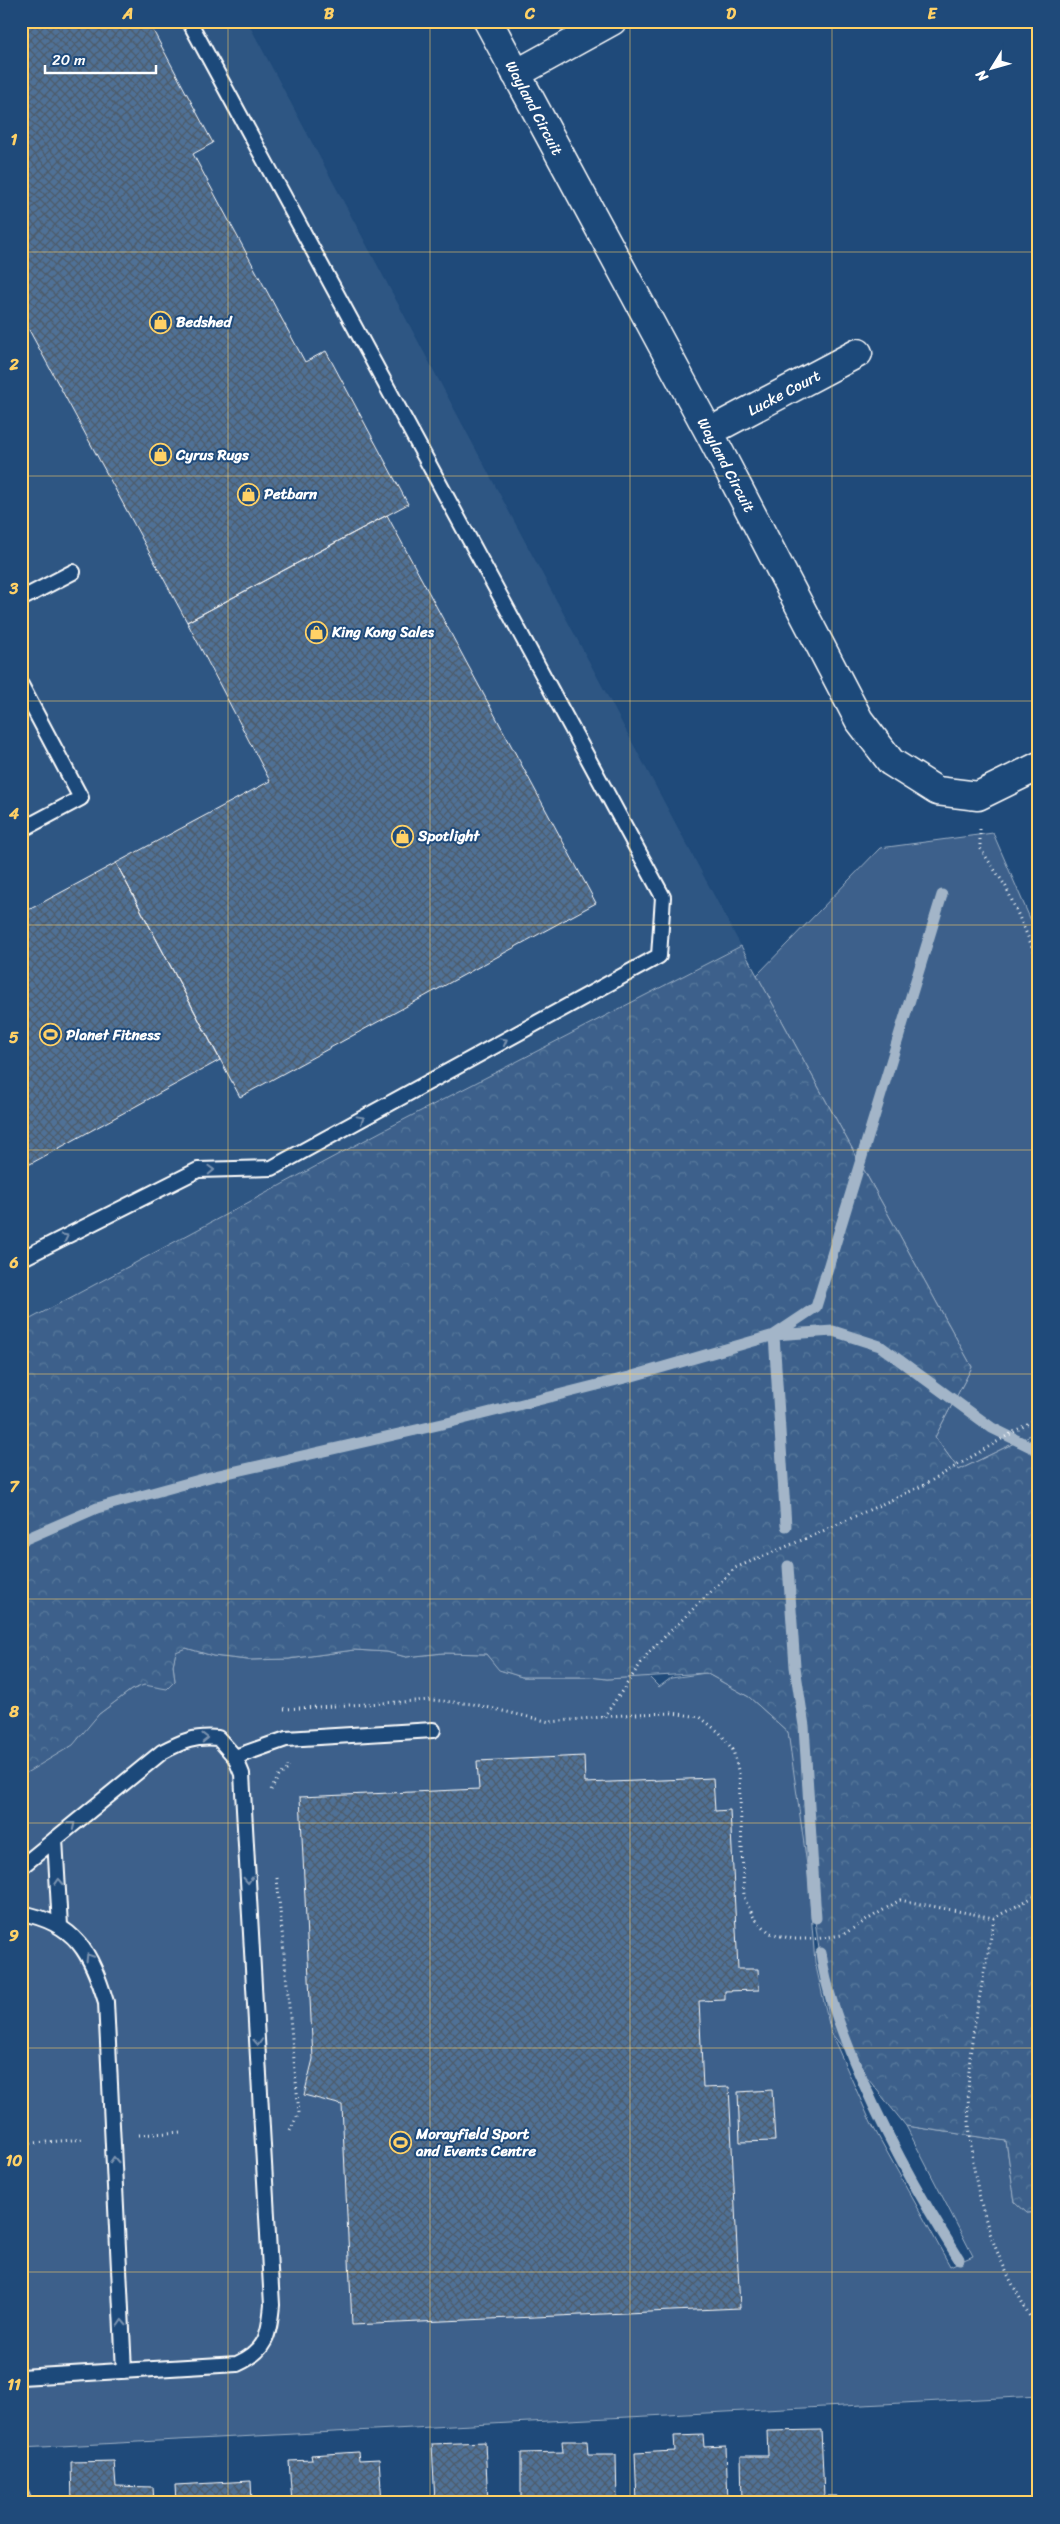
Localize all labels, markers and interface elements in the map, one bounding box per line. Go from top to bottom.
text: A [122,0,133,28]
text: B [324,0,335,28]
text: C [524,0,536,28]
text: D [726,0,736,28]
text: E [928,0,938,28]
scale bar [45,42,156,74]
north arrow [968,42,1018,92]
text: 20 m [52,47,86,73]
street label: Wayland Circuit [498,56,570,161]
text: N [969,64,996,88]
text: 1 [11,125,18,154]
place label: Bedshed [176,309,234,335]
shop icon: Bedshed [148,310,172,334]
text: 2 [8,350,19,379]
street label: Lucke Court [743,363,826,423]
street label: Wayland Circuit [690,413,762,518]
place label: Cyrus Rugs [175,442,250,468]
shop icon: Cyrus Rugs [148,443,172,467]
place label: Petbarn [264,481,318,507]
shop icon: Petbarn [236,482,260,506]
text: 3 [9,574,19,603]
place label: King Kong Sales [331,619,435,645]
shop icon: King Kong Sales [304,620,328,644]
text: 4 [8,799,19,828]
place label: Spotlight [417,823,480,849]
shop icon: Spotlight [390,824,414,848]
place label: Planet Fitness [66,1022,161,1048]
text: 5 [9,1023,19,1052]
sports icon: Planet Fitness [38,1023,62,1047]
one-way arrow [499,1037,508,1047]
one-way arrow [356,1115,365,1125]
one-way arrow [208,1165,216,1175]
one-way arrow [60,1233,69,1243]
text: 6 [8,1248,19,1277]
text: 7 [9,1472,20,1501]
text: 8 [8,1697,19,1726]
one-way arrow [202,1733,210,1743]
one-way arrow [66,1822,76,1831]
one-way arrow [243,1876,254,1884]
one-way arrow [53,1878,64,1886]
text: 9 [9,1921,19,1950]
one-way arrow [85,1953,95,1962]
one-way arrow [252,2038,263,2046]
place label: Morayfield Sport and Events Centre [415,2121,537,2164]
sports icon: Morayfield Sport and Events Centre [388,2131,412,2155]
text: 10 [6,2146,22,2175]
one-way arrow [109,2156,120,2164]
one-way arrow [117,2318,127,2326]
text: 11 [7,2370,21,2399]

